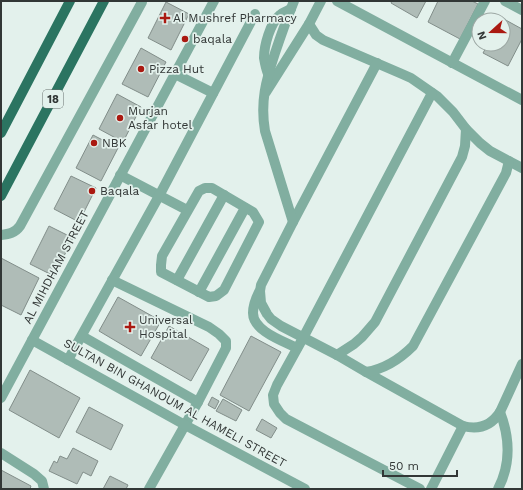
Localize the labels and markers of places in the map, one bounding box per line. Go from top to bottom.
place label: Al Mushref Pharmacy [173,11,298,25]
marker: Al Mushref Pharmacy [160,13,170,23]
place label: baqala [193,32,232,46]
marker: baqala [180,34,190,44]
place label: Pizza Hut [149,62,204,76]
marker: Pizza Hut [136,64,146,74]
place label: Murjan Asfar hotel [128,104,193,132]
marker: Murjan Asfar hotel [115,113,125,123]
place label: NBK [102,136,127,150]
marker: NBK [89,138,99,148]
place label: Baqala [100,184,140,198]
marker: Baqala [87,186,97,196]
place label: Universal Hospital [139,313,193,341]
marker: Universal Hospital [124,321,136,333]

